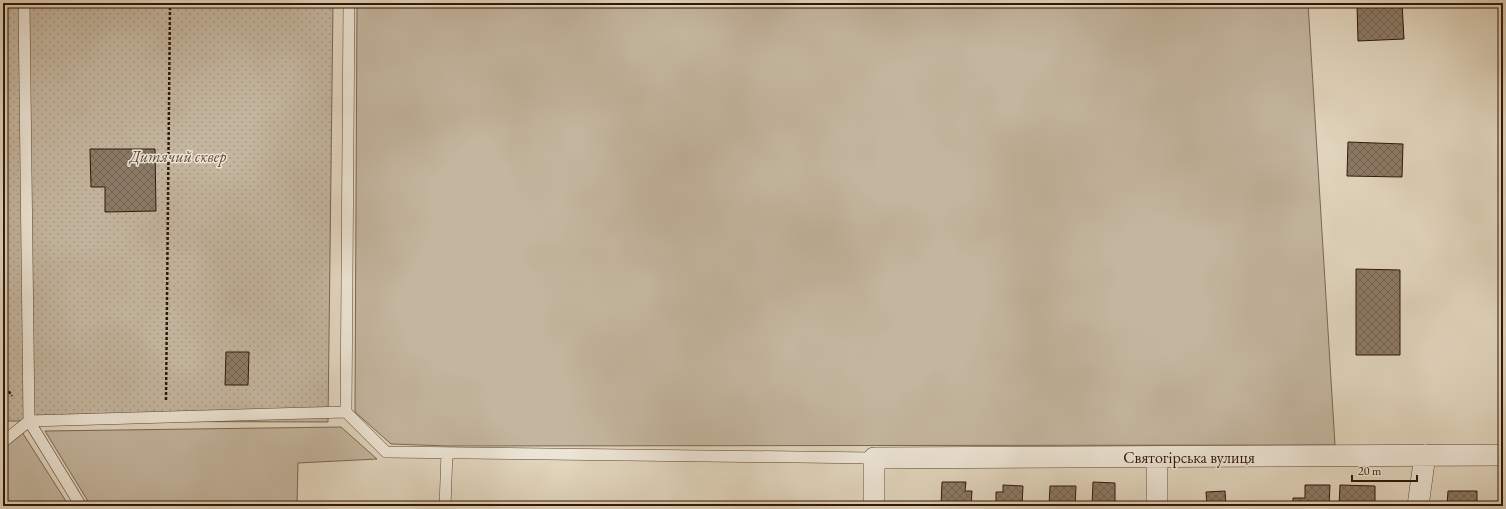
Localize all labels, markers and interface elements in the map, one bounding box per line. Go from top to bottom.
park label: Дитячий сквер [128,146,226,167]
street label: Святогірська вулиця [1123,447,1255,468]
scale bar [1352,457,1417,483]
text: 20 m [1358,463,1382,479]

